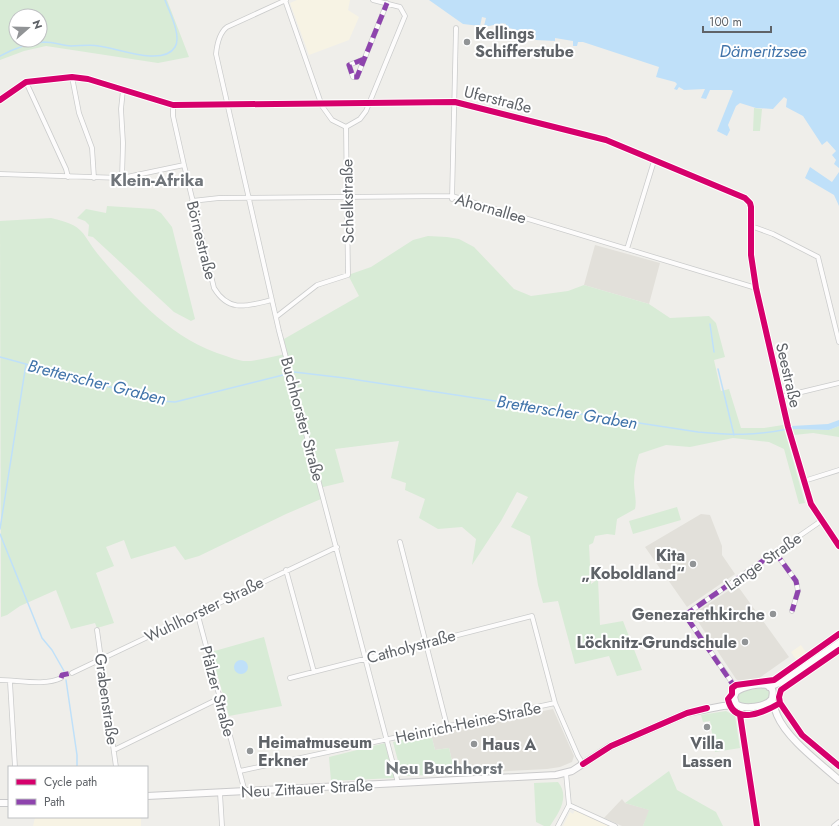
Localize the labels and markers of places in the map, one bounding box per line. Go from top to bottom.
place label: Kellings Schifferstube [475,22,574,63]
marker: Kellings Schifferstube [462,37,472,47]
place label: Kita „Koboldland“ [581,544,685,585]
marker: Kita „Koboldland“ [688,559,698,569]
place label: Genezarethkirche [632,603,765,626]
marker: Genezarethkirche [768,609,778,619]
place label: Löcknitz-Grundschule [577,631,737,654]
marker: Löcknitz-Grundschule [740,637,750,647]
marker: Villa Lassen [702,722,712,732]
place label: Heimatmuseum Erkner [258,731,372,772]
place label: Villa Lassen [682,732,732,773]
place label: Haus A [482,733,536,756]
marker: Haus A [469,739,479,749]
marker: Heimatmuseum Erkner [245,746,255,756]

